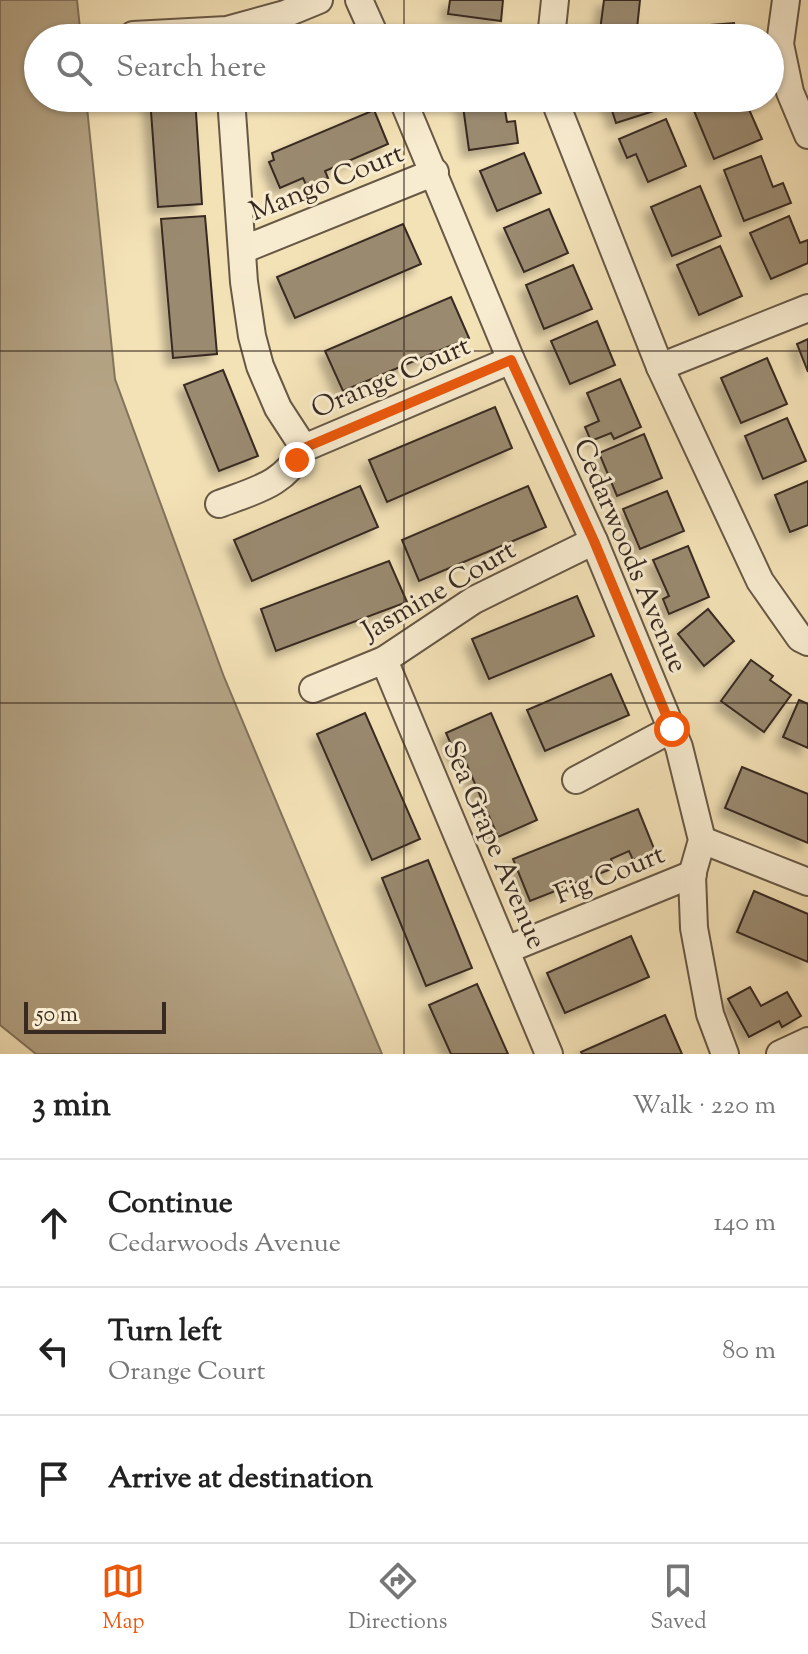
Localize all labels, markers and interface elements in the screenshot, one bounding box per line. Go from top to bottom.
search box [24,24,784,112]
icon: search [52,46,96,90]
text: Search here [116,47,266,90]
street label: Mango Court [244,135,411,233]
street label: Orange Court [305,327,477,430]
street label: Cedarwoods Avenue [562,433,697,679]
route end [279,442,315,478]
street label: Jasmine Court [353,531,524,653]
route start [654,711,690,747]
street label: Sea Grape Avenue [431,735,555,956]
street label: Fig Court [549,835,672,916]
scale bar [24,998,166,1034]
text: 50 m [36,1000,78,1032]
text: 3 min [32,1082,111,1131]
text: Walk · 220 m [632,1088,776,1125]
text: Continue [108,1183,233,1226]
icon: ahead [32,1201,76,1245]
text: 140 m [713,1205,776,1242]
text: Cedarwoods Avenue [108,1226,341,1263]
text: Turn left [108,1311,222,1354]
icon: left [32,1329,76,1373]
text: 80 m [722,1333,776,1370]
text: Orange Court [108,1354,265,1391]
icon: arrive [32,1457,76,1501]
text: Arrive at destination [108,1458,373,1501]
tab: Map [101,1559,145,1639]
tab: Directions [348,1559,447,1639]
tab: Saved [650,1559,707,1639]

